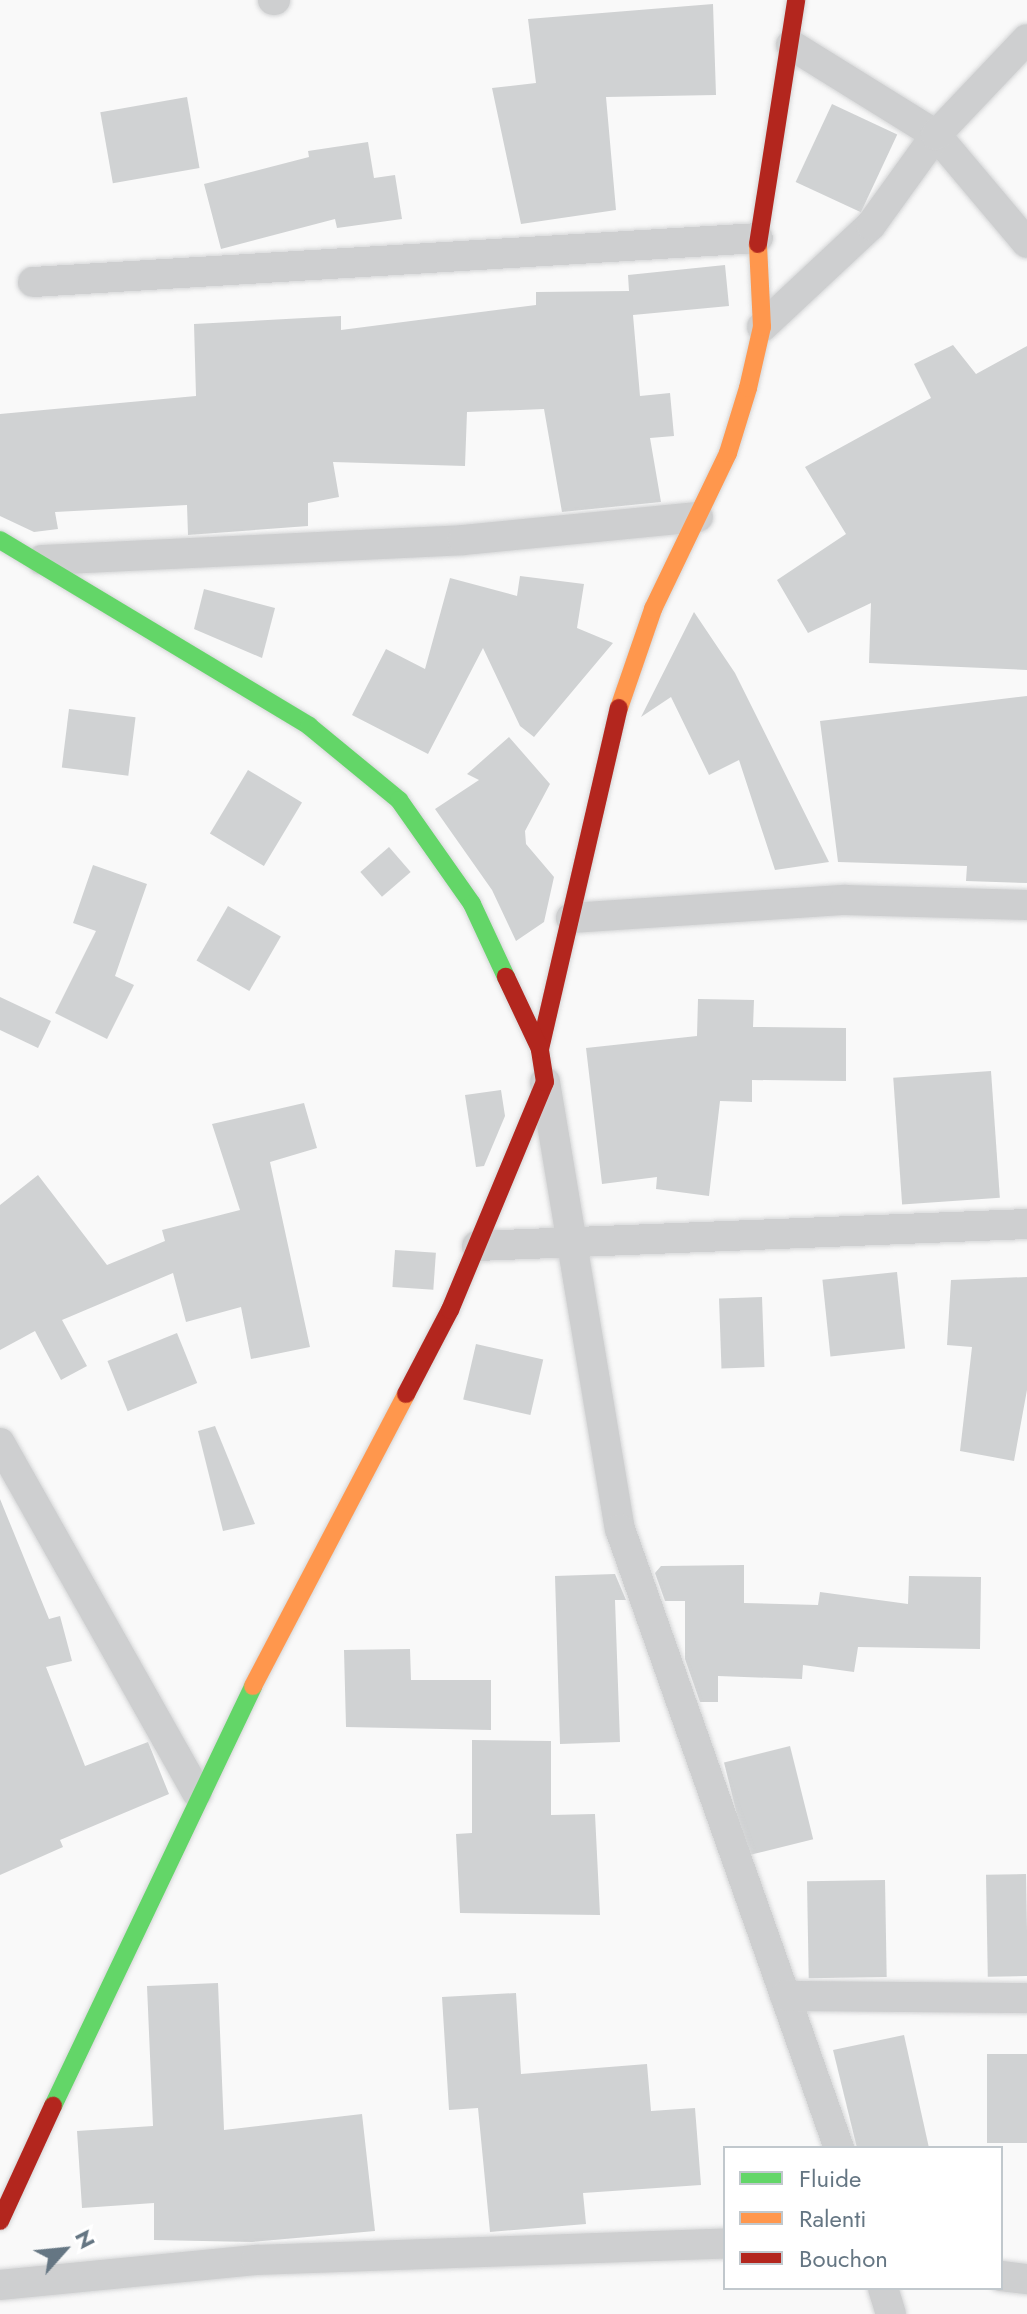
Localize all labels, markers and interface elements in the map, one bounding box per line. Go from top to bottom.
legend [723,2146,1003,2290]
text: Fluide [799,2161,861,2196]
text: Ralenti [799,2201,866,2236]
north arrow [24,2210,104,2290]
text: N [67,2224,104,2254]
text: Bouchon [799,2241,888,2276]

